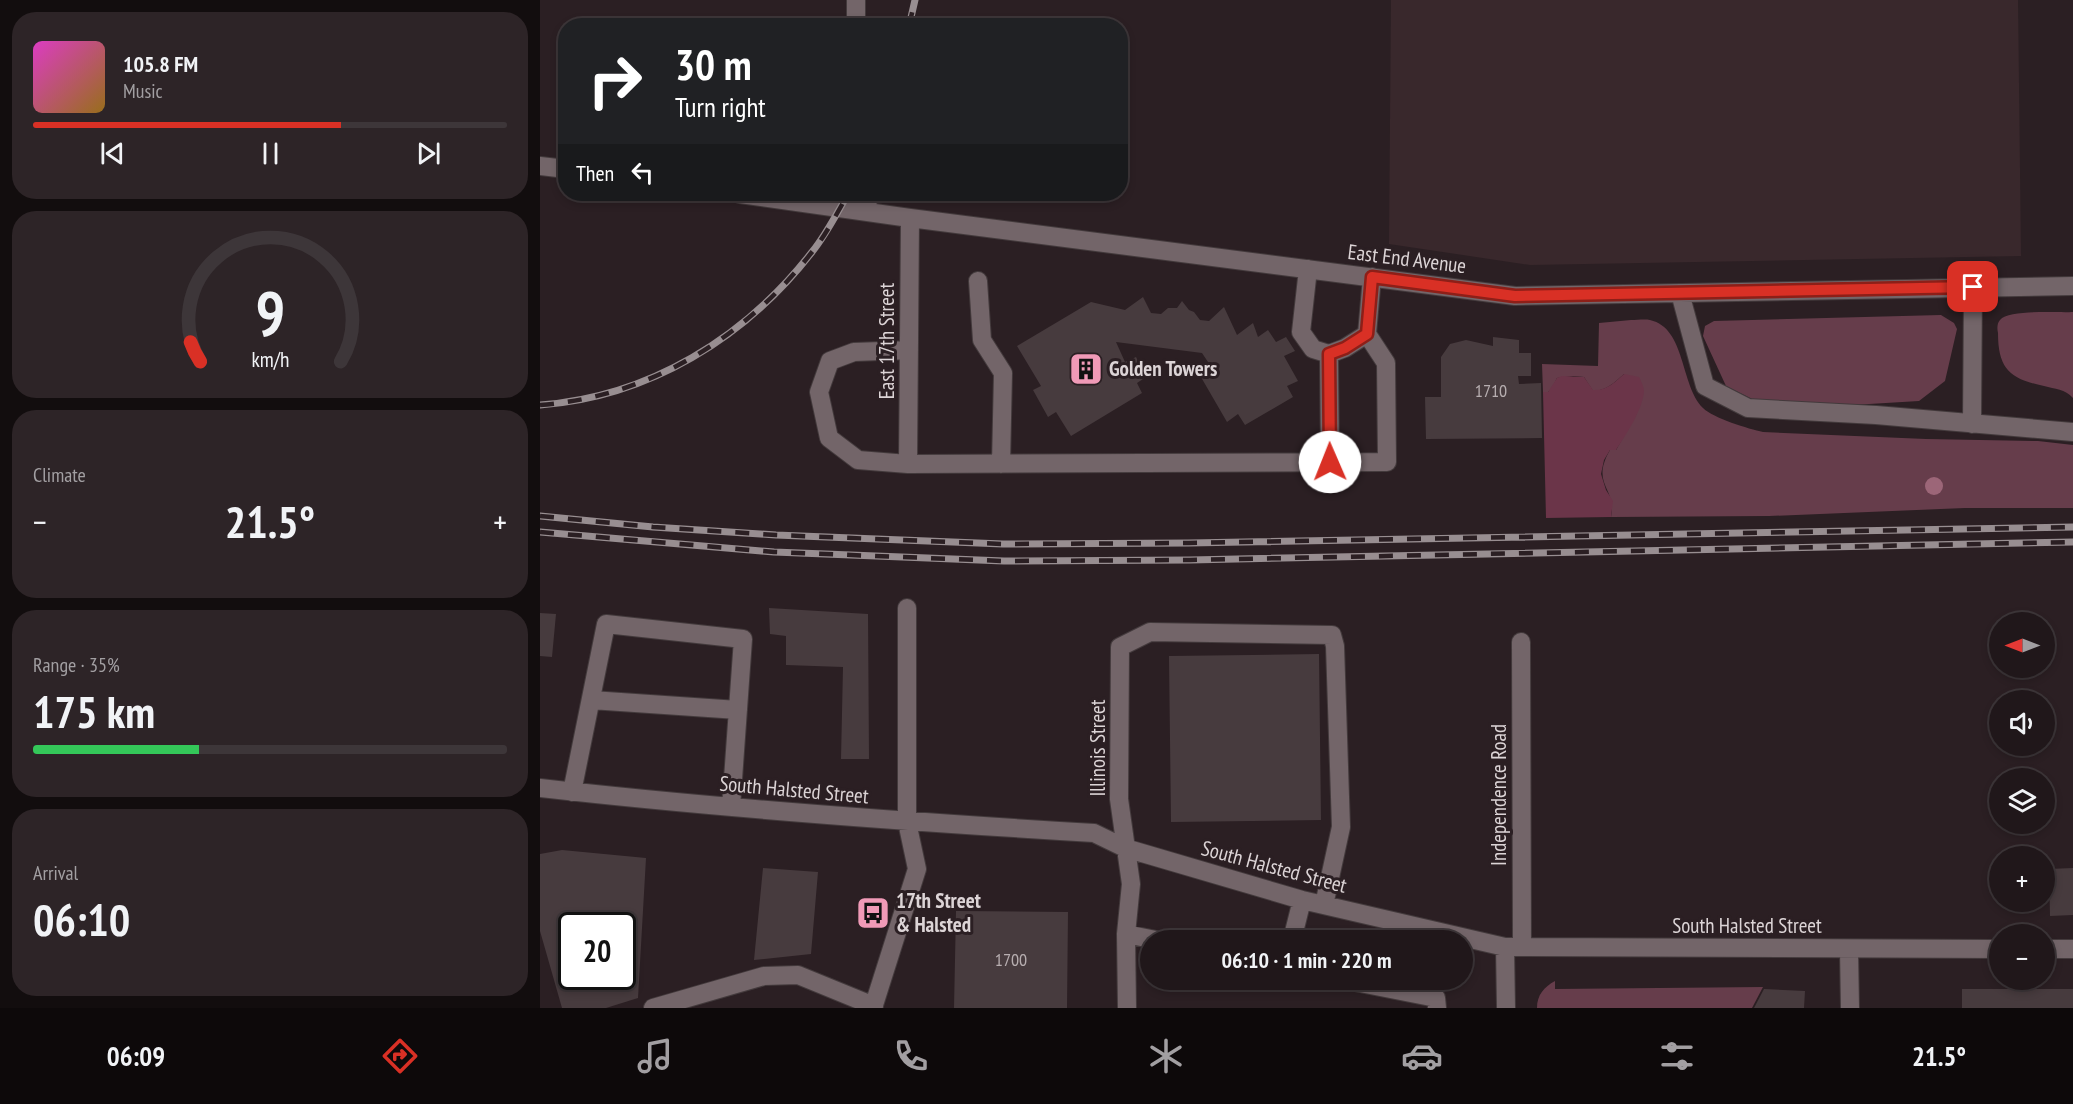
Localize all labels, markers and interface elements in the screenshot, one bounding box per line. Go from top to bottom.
text: 30 m [675,37,752,92]
icon: right [576,42,654,120]
text: 105.8 FM [123,50,198,78]
text: Music [123,78,163,104]
text: Turn right [675,90,766,124]
icon: previous [96,137,129,170]
icon: pause [254,137,287,170]
icon: next [412,137,445,170]
icon: left [626,156,659,189]
text: Then [576,159,614,187]
street label: East End Avenue [1346,238,1468,279]
pin [1947,261,1998,312]
icon: arrive [1956,270,1989,303]
text: 9 [255,272,285,353]
street label: East 17th Street [873,283,900,399]
text: km/h [251,345,289,373]
building icon: Golden Towers [1068,351,1104,387]
place label: Golden Towers [1109,355,1217,382]
house number: 1710 [1475,379,1507,402]
position arrow [1298,430,1362,494]
text: Climate [33,462,86,488]
text: 21.5° [225,492,315,550]
text: − [33,500,47,543]
text: + [493,500,507,543]
north arrow [1989,612,2055,678]
map controls [1989,612,2055,990]
text: Range · 35% [33,652,120,678]
text: 175 km [33,682,155,740]
button: sound [1989,690,2055,756]
street label: Illinois Street [1084,699,1111,797]
street label: Independence Road [1485,724,1512,866]
button: layers [1989,768,2055,834]
street label: South Halsted Street [718,770,870,809]
street label: South Halsted Street [1198,834,1350,899]
button: + [1989,846,2055,912]
text: Arrival [33,860,78,886]
place label: 17th Street & Halsted [896,887,981,938]
text: 06:10 [33,890,130,948]
bus stop icon: 17th Street & Halsted [855,895,891,931]
speed limit sign: 20 [558,912,636,990]
street label: South Halsted Street [1672,912,1822,939]
button: − [1989,924,2055,990]
text: 06:10 · 1 min · 220 m [1221,946,1392,974]
house number: 1700 [995,948,1027,971]
icon: directions [379,1035,421,1077]
icon: music [634,1035,676,1077]
icon: phone [890,1035,932,1077]
icon: climate [1145,1035,1187,1077]
icon: car [1401,1035,1443,1077]
icon: filters [1656,1035,1698,1077]
text: 06:09 [107,1039,165,1073]
text: 21.5° [1912,1039,1966,1073]

